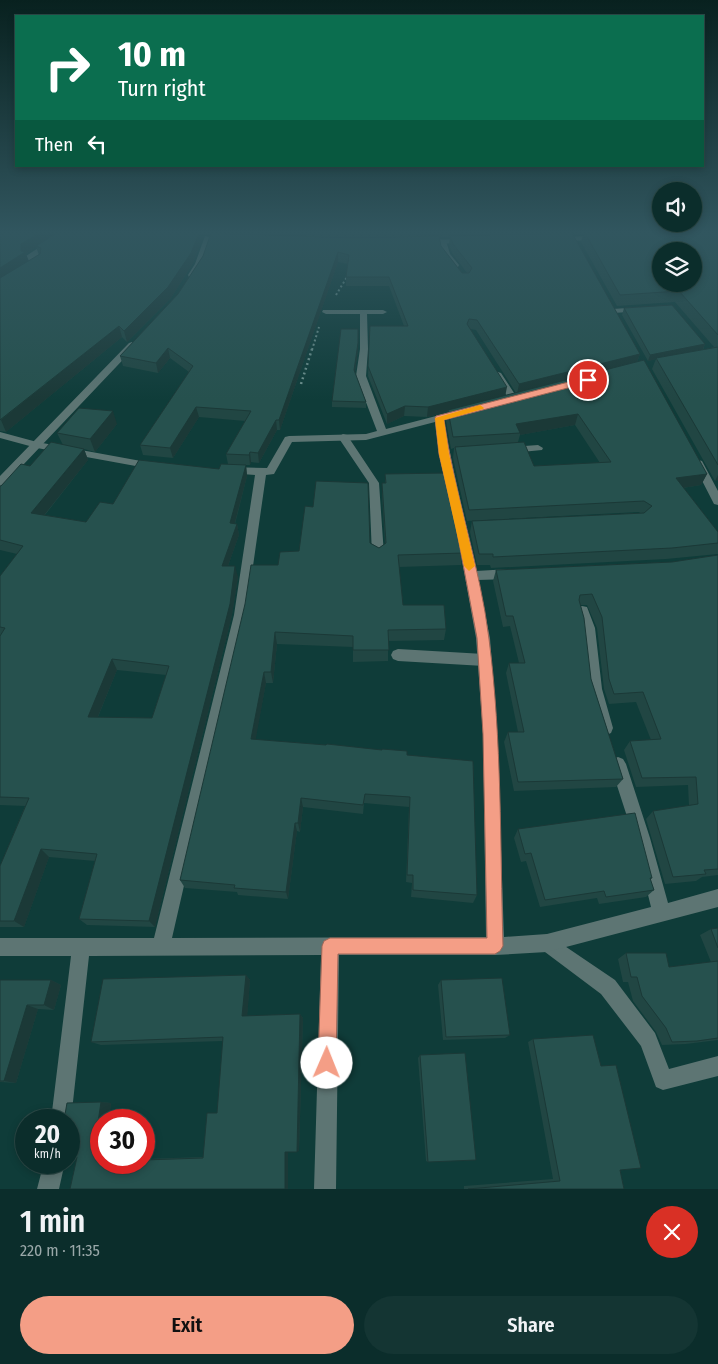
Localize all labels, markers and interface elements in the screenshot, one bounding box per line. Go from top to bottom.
text: 10 m [118,33,186,75]
icon: right [35,35,100,100]
text: Turn right [118,75,206,102]
icon: left [83,130,111,158]
text: Then [35,133,73,156]
map controls [652,182,702,292]
button: sound [652,182,702,232]
button: layers [652,242,702,292]
pin [567,359,609,401]
icon: arrive [574,366,602,394]
position arrow [300,1036,352,1088]
speed limit sign: 30 [90,1109,155,1174]
text: 20 [35,1120,60,1150]
text: km/h [34,1147,61,1161]
text: 1 min [20,1204,85,1240]
button: close [646,1206,698,1258]
text: 220 m · 11:35 [20,1241,100,1260]
button: Exit [20,1296,354,1354]
button: Share [364,1296,698,1354]

